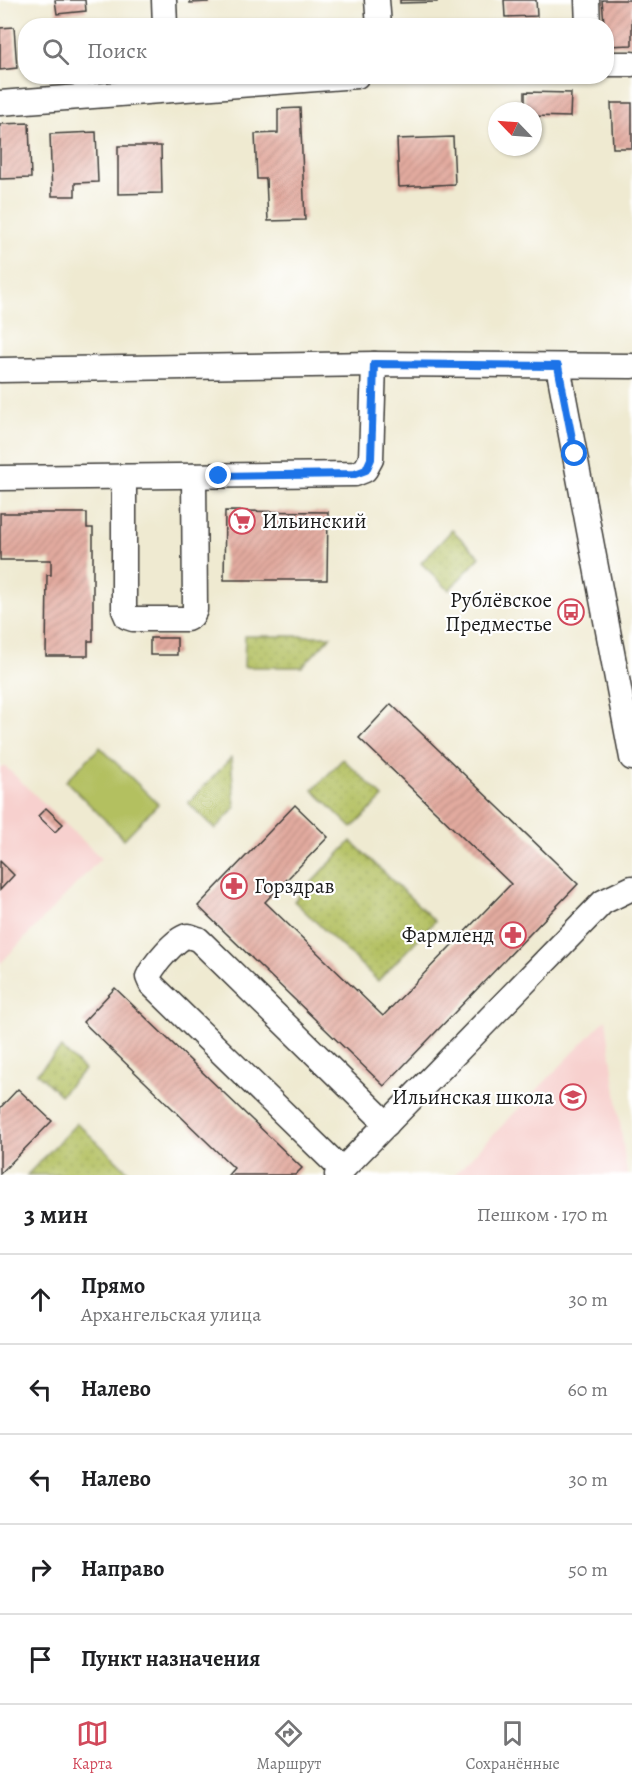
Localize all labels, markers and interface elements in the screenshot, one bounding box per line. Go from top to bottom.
search box [18,18,614,84]
icon: search [39,35,72,68]
text: Поиск [87,36,147,66]
north arrow [488,102,542,156]
route start [561,440,587,466]
route end [205,462,231,488]
supermarket icon: Ильинский [227,506,257,536]
place label: Ильинский [262,507,367,535]
place label: Рублёвское Предместье [445,586,552,638]
bus stop icon: Рублёвское Предместье [556,597,586,627]
pharmacy icon: Горздрав [219,871,249,901]
place label: Горздрав [254,872,335,900]
pharmacy icon: Фармленд [498,920,528,950]
place label: Фармленд [402,921,494,949]
school or university icon: Ильинская школа [558,1082,588,1112]
place label: Ильинская школа [392,1083,554,1111]
text: 3 мин [24,1197,88,1232]
text: Пешком · 170 m [477,1201,608,1228]
text: Прямо [81,1271,145,1301]
icon: ahead [24,1283,57,1316]
text: 30 m [568,1286,608,1313]
text: Архангельская улица [81,1301,261,1328]
icon: left [24,1373,57,1406]
text: Налево [81,1374,151,1404]
text: 60 m [568,1376,608,1403]
icon: left [24,1463,57,1496]
text: Налево [81,1464,151,1494]
text: 30 m [568,1466,608,1493]
icon: right [24,1553,57,1586]
text: Направо [81,1554,164,1584]
text: 50 m [568,1556,608,1583]
icon: arrive [24,1643,57,1676]
text: Пункт назначения [81,1644,260,1674]
tab: Карта [72,1717,112,1775]
tab: Маршрут [257,1717,321,1775]
tab: Сохранённые [466,1717,560,1775]

